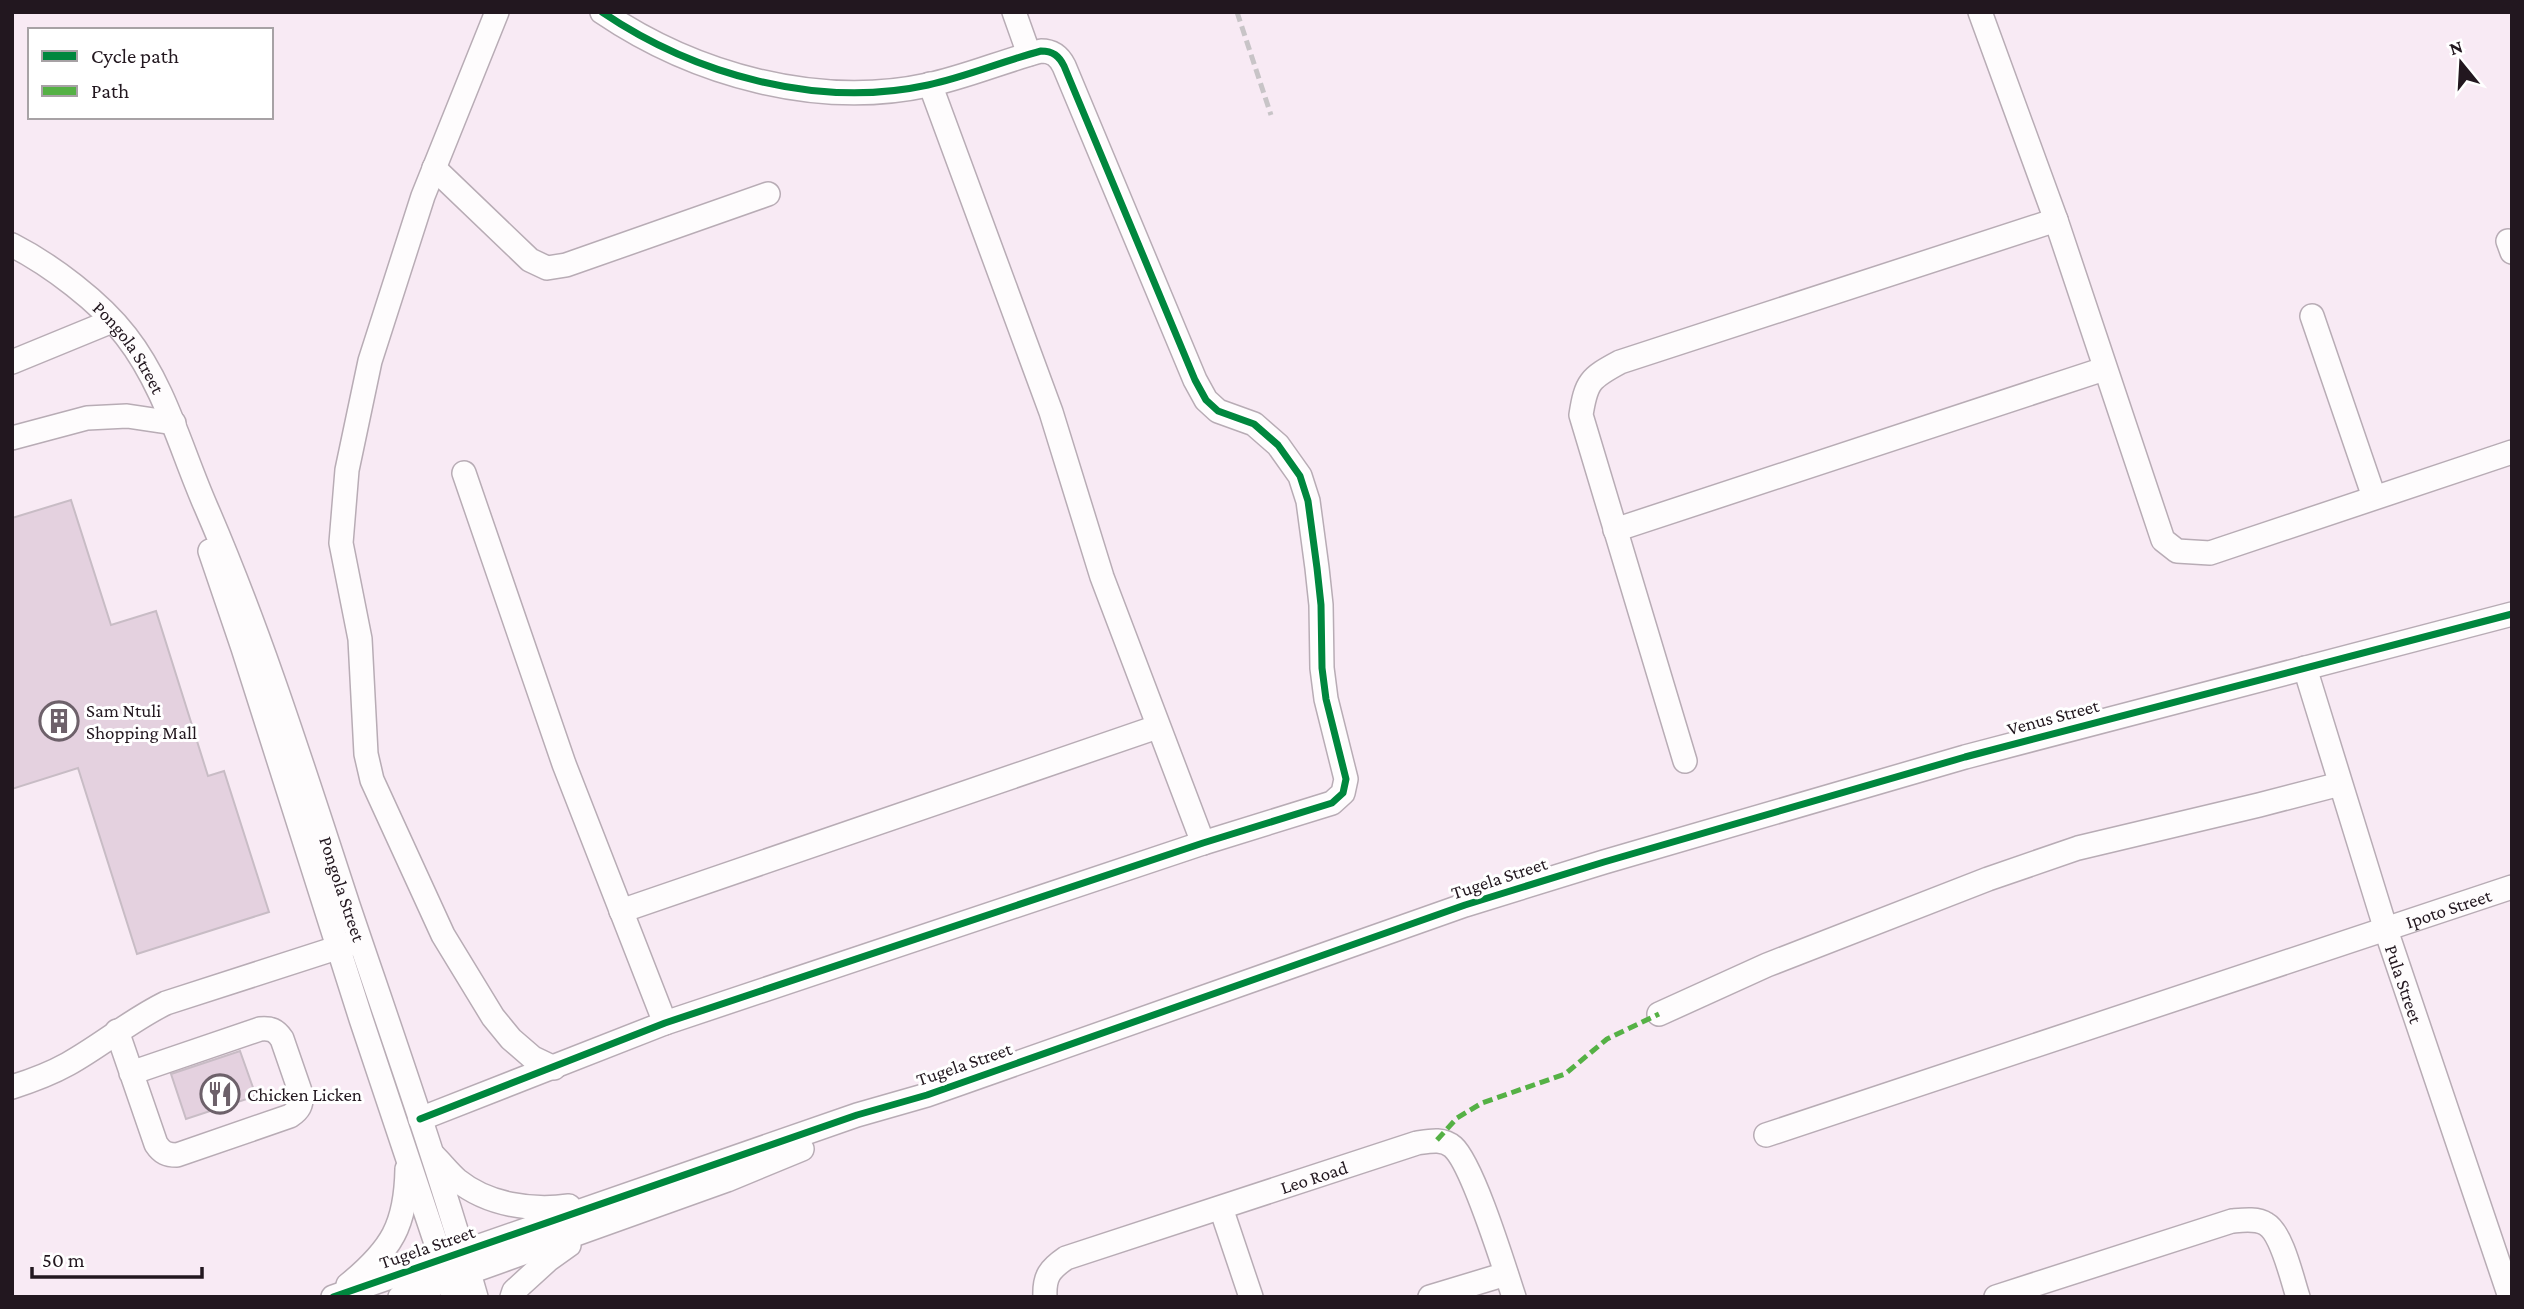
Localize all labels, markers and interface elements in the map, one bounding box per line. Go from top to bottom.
legend [28,28,273,119]
north arrow [2426,28,2496,98]
text: N [2446,35,2465,59]
text: Cycle path [91,44,179,68]
text: Path [91,79,129,103]
street label: Pongola Street [89,297,169,398]
street label: Venus Street [2005,694,2102,739]
building icon: Sam Ntuli Shopping Mall [38,700,80,742]
place label: Sam Ntuli Shopping Mall [86,700,197,743]
street label: Pongola Street [316,834,370,945]
street label: Tugela Street [1448,852,1550,903]
street label: Ipoto Street [2403,884,2494,932]
street label: Pula Street [2381,942,2427,1026]
street label: Tugela Street [913,1038,1015,1090]
restaurant icon: Chicken Licken [199,1073,241,1115]
place label: Chicken Licken [247,1084,362,1105]
street label: Leo Road [1278,1156,1350,1198]
street label: Tugela Street [376,1221,478,1273]
scale bar [32,1236,201,1280]
text: 50 m [42,1248,85,1272]

